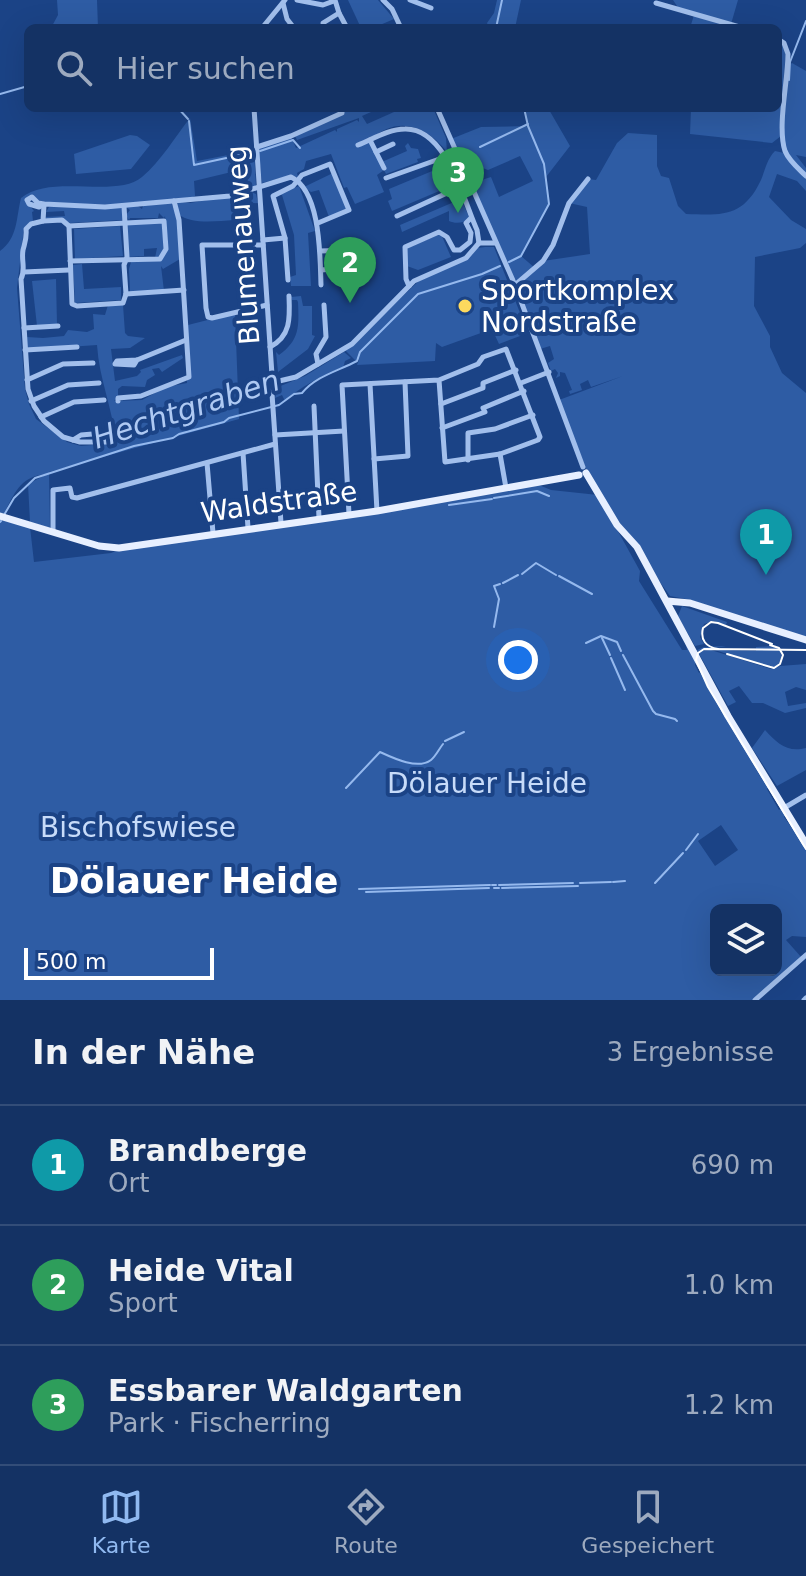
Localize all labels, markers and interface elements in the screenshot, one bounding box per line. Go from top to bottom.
search box [24,24,782,112]
icon: search [52,46,96,90]
text: Hier suchen [116,51,295,86]
street label: Blumenauweg [220,144,266,346]
pin: 3 [432,147,484,213]
pin: 2 [324,237,376,303]
place label: Sportkomplex Nordstraße [481,274,675,339]
marker: Sportkomplex Nordstraße [456,297,474,315]
water label: Hechtgraben [88,362,284,456]
street label: Waldstraße [199,475,359,529]
pin: 1 [740,509,792,575]
your location [498,640,538,680]
park label: Dölauer Heide [387,767,587,800]
park label: Bischofswiese [40,811,236,844]
district label: Dölauer Heide [50,860,338,901]
map controls [710,904,782,976]
button: layers [710,904,782,976]
scale bar [24,944,214,980]
text: 500 m [36,949,106,974]
text: In der Nähe [32,1032,255,1072]
text: 3 Ergebnisse [607,1037,774,1067]
text: Brandberge [108,1133,307,1168]
text: 1 [49,1150,67,1180]
text: 690 m [691,1150,774,1180]
text: Ort [108,1168,149,1198]
text: Heide Vital [108,1253,294,1288]
text: 2 [49,1270,67,1300]
text: 1.0 km [684,1270,774,1300]
text: Sport [108,1288,178,1318]
text: Essbarer Waldgarten [108,1373,463,1408]
text: 3 [49,1390,67,1420]
text: 1.2 km [684,1390,774,1420]
text: Park · Fischerring [108,1408,331,1438]
tab: Karte [92,1485,150,1558]
tab: Route [334,1485,398,1558]
tab: Gespeichert [581,1485,714,1558]

